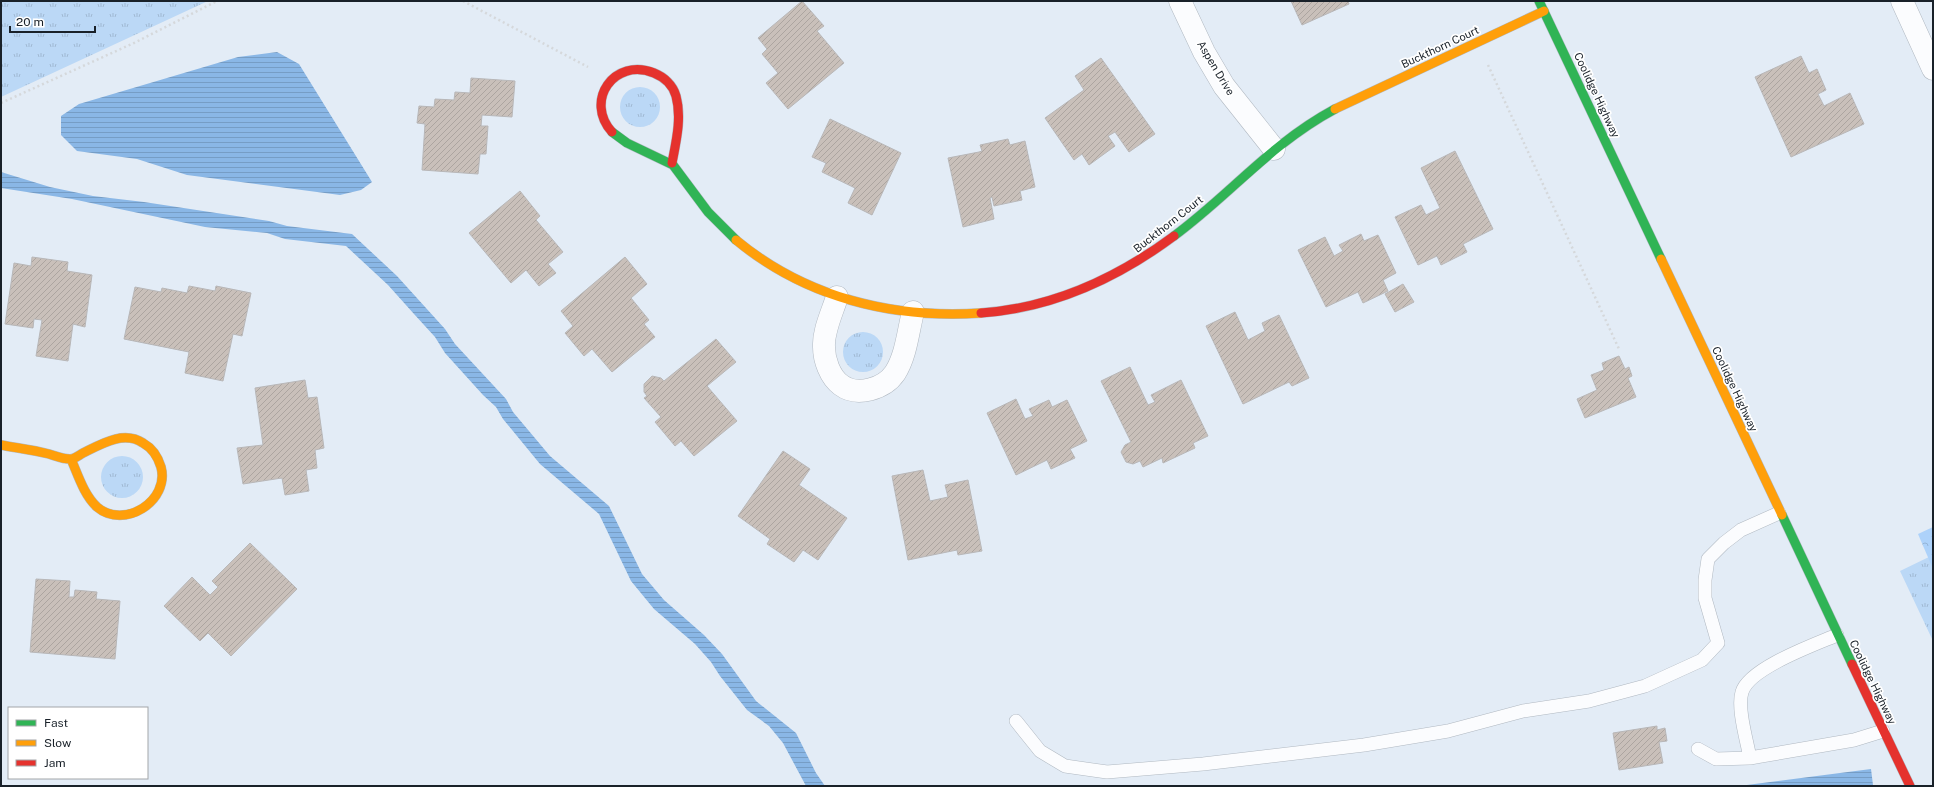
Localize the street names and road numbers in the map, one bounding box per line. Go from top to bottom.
street label: Buckthorn Court [1399,24,1481,70]
street label: Aspen Drive [1195,39,1237,97]
street label: Coolidge Highway [1572,51,1622,140]
street label: Buckthorn Court [1131,193,1205,255]
street label: Coolidge Highway [1710,345,1760,434]
street label: Coolidge Highway [1847,638,1899,726]

